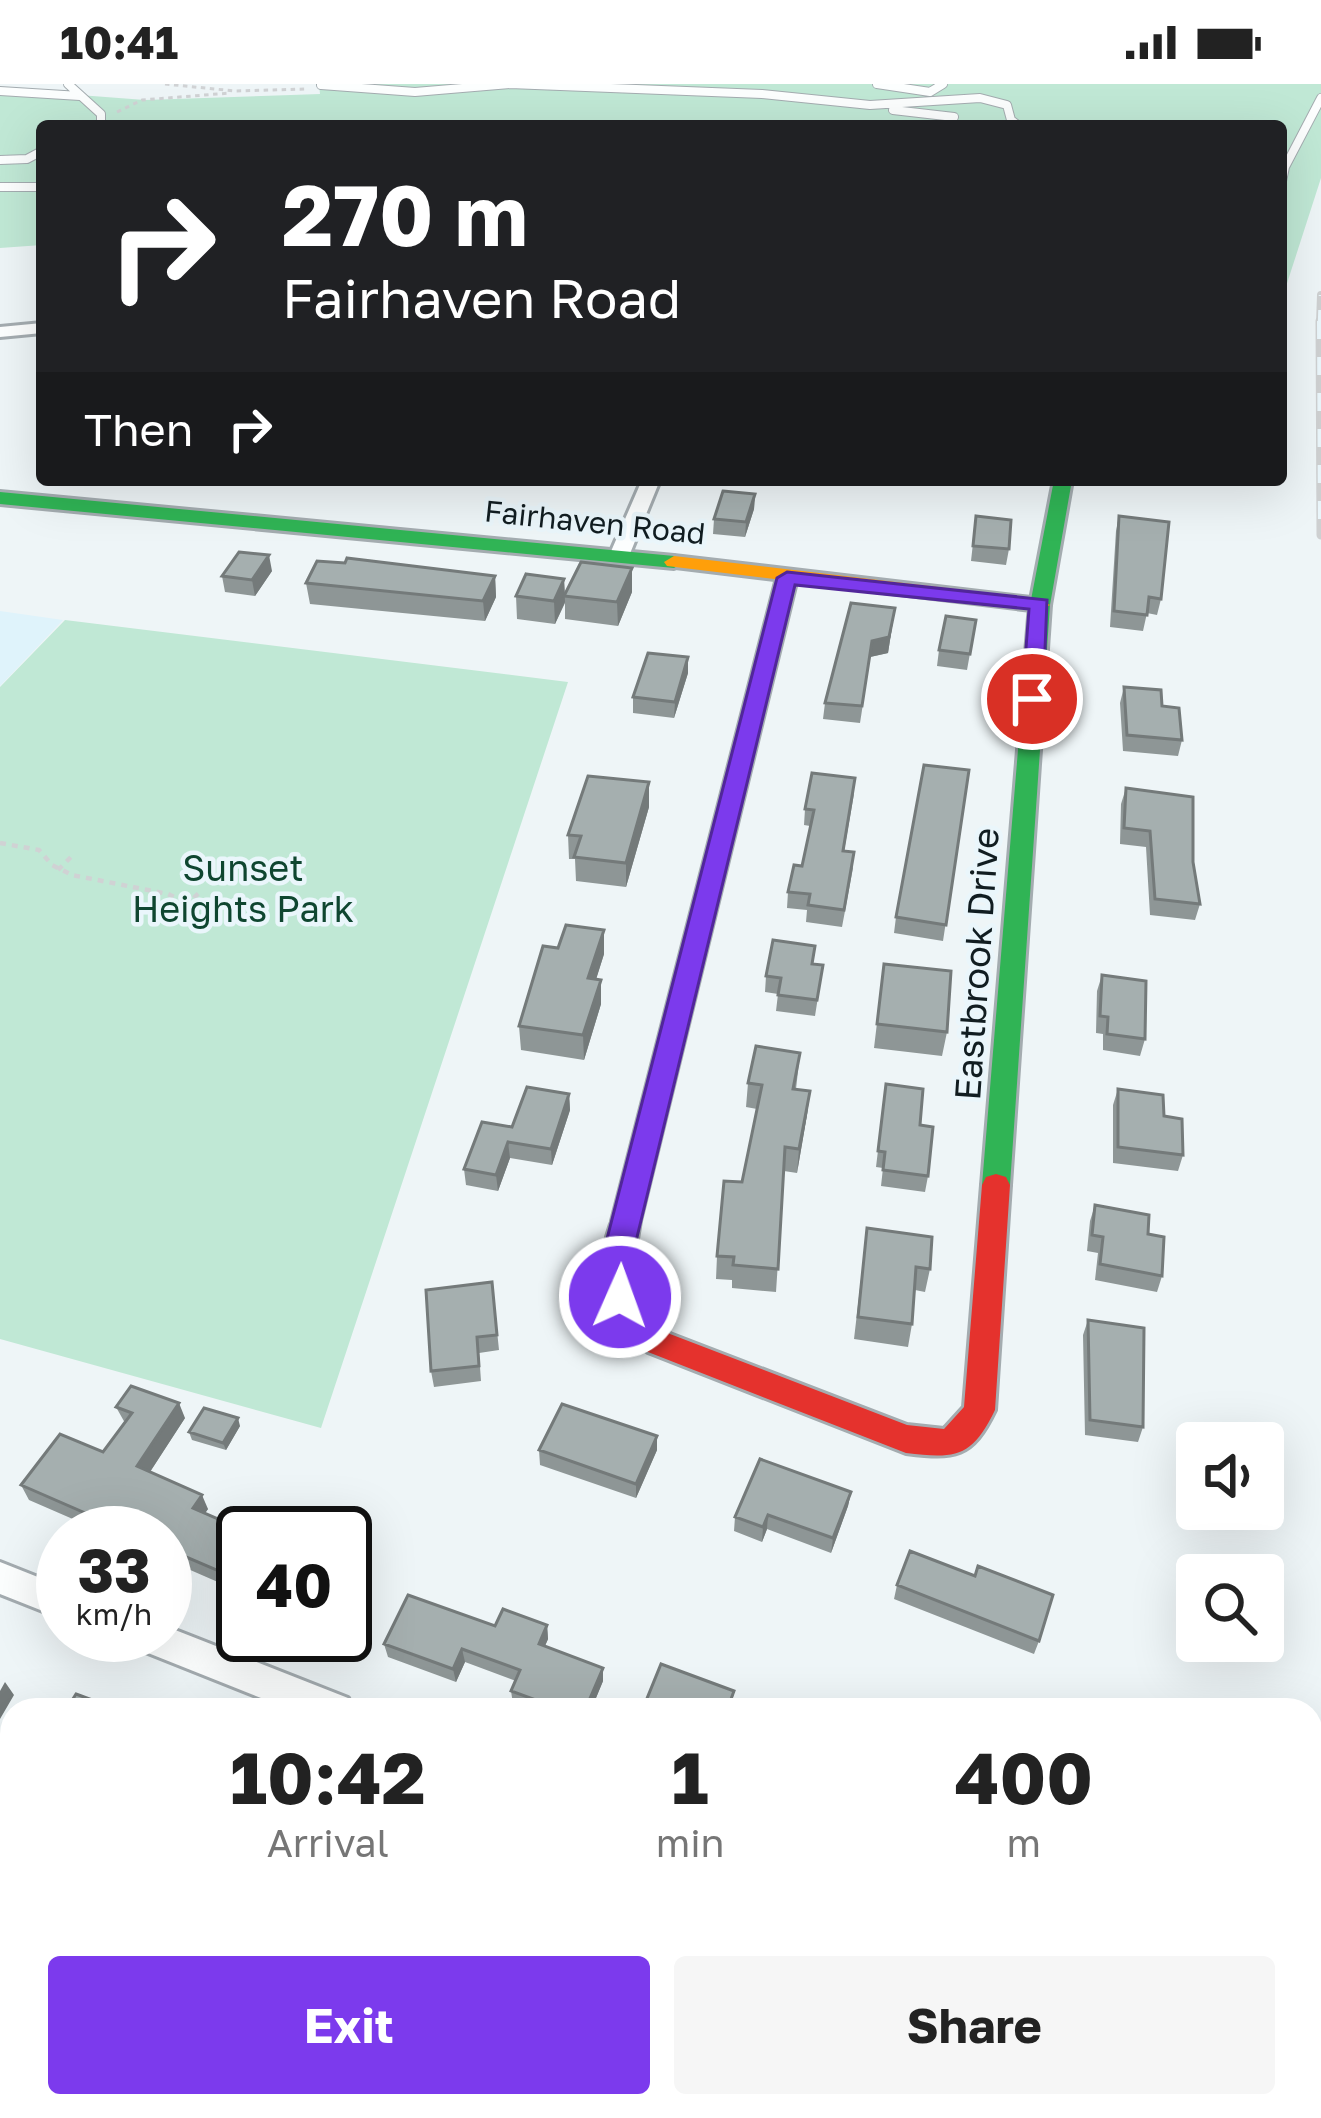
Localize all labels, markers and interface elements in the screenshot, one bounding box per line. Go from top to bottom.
text: 10:41 [60,15,178,69]
text: 270 m [282,164,528,264]
icon: right [84,168,240,324]
text: Fairhaven Road [282,265,681,330]
icon: right [217,396,283,462]
text: Then [84,402,193,456]
street label: Fairhaven Road [483,493,707,551]
pin [981,648,1083,750]
icon: arrive [999,666,1065,732]
street label: Eastbrook Drive [945,826,1007,1102]
park label: Sunset Heights Park [132,846,354,930]
position arrow [557,1234,683,1360]
map controls [1176,1422,1284,1662]
button: sound [1176,1422,1284,1530]
speed limit sign: 40 [216,1506,372,1662]
text: 33 [77,1533,151,1605]
button: search [1176,1554,1284,1662]
text: km/h [76,1596,152,1632]
text: 10:42 [230,1733,426,1820]
text: 1 [672,1733,709,1820]
text: 400 [954,1733,1093,1820]
text: Arrival [267,1819,389,1866]
text: min [656,1819,725,1866]
text: m [1007,1819,1041,1866]
button: Exit [48,1956,650,2094]
button: Share [674,1956,1275,2094]

